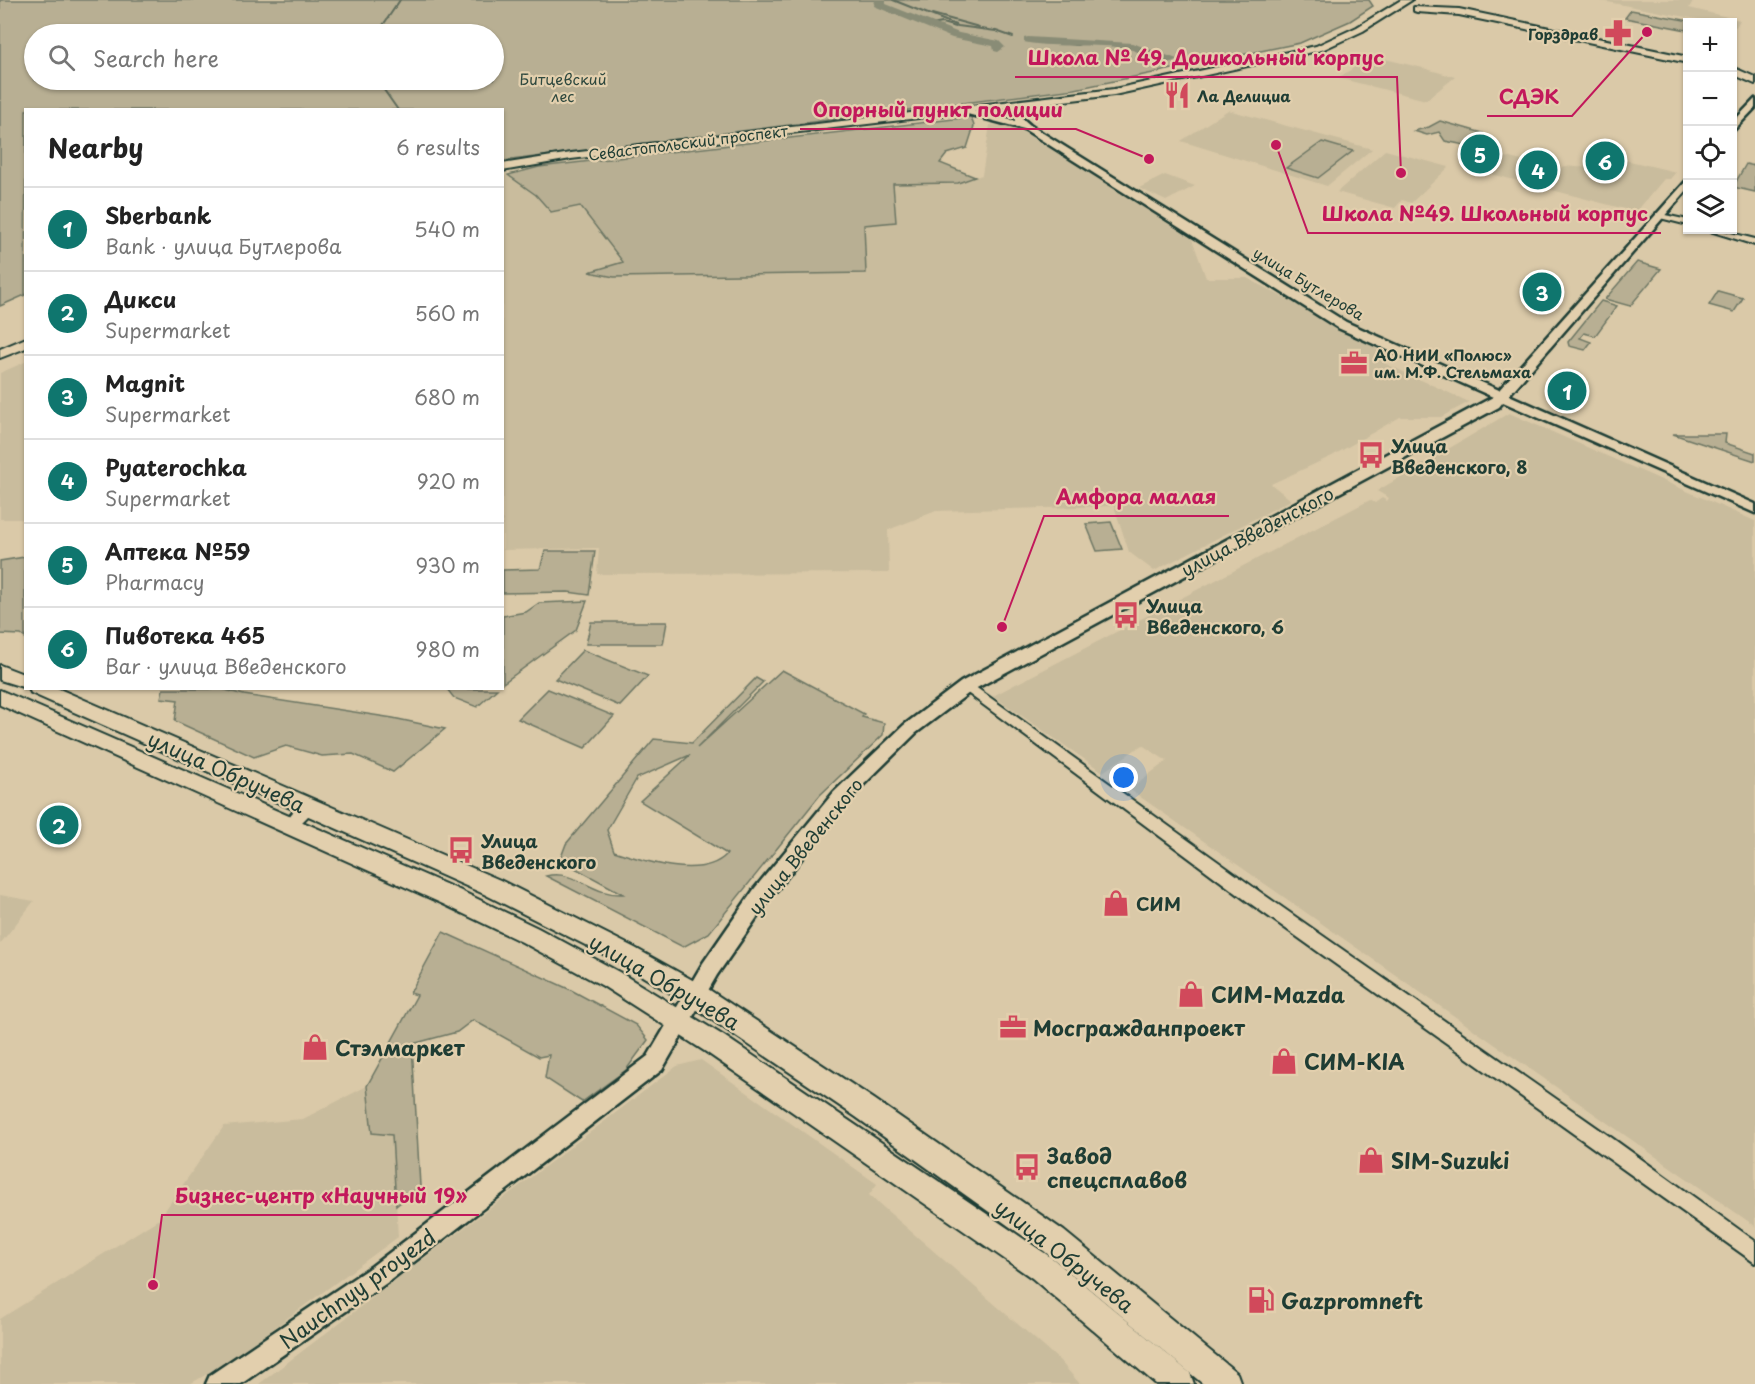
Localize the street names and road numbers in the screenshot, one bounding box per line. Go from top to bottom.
street label: Севастопольский проспект [587,118,790,166]
street label: улица Бутлерова [1249,241,1370,326]
street label: улица Введенского [1176,479,1338,583]
street label: улица Обручева [143,722,311,820]
street label: улица Введенского [741,772,869,920]
street label: улица Обручева [584,925,746,1037]
street label: улица Обручева [988,1190,1142,1320]
street label: Nauchnyy proyezd [272,1220,442,1356]

